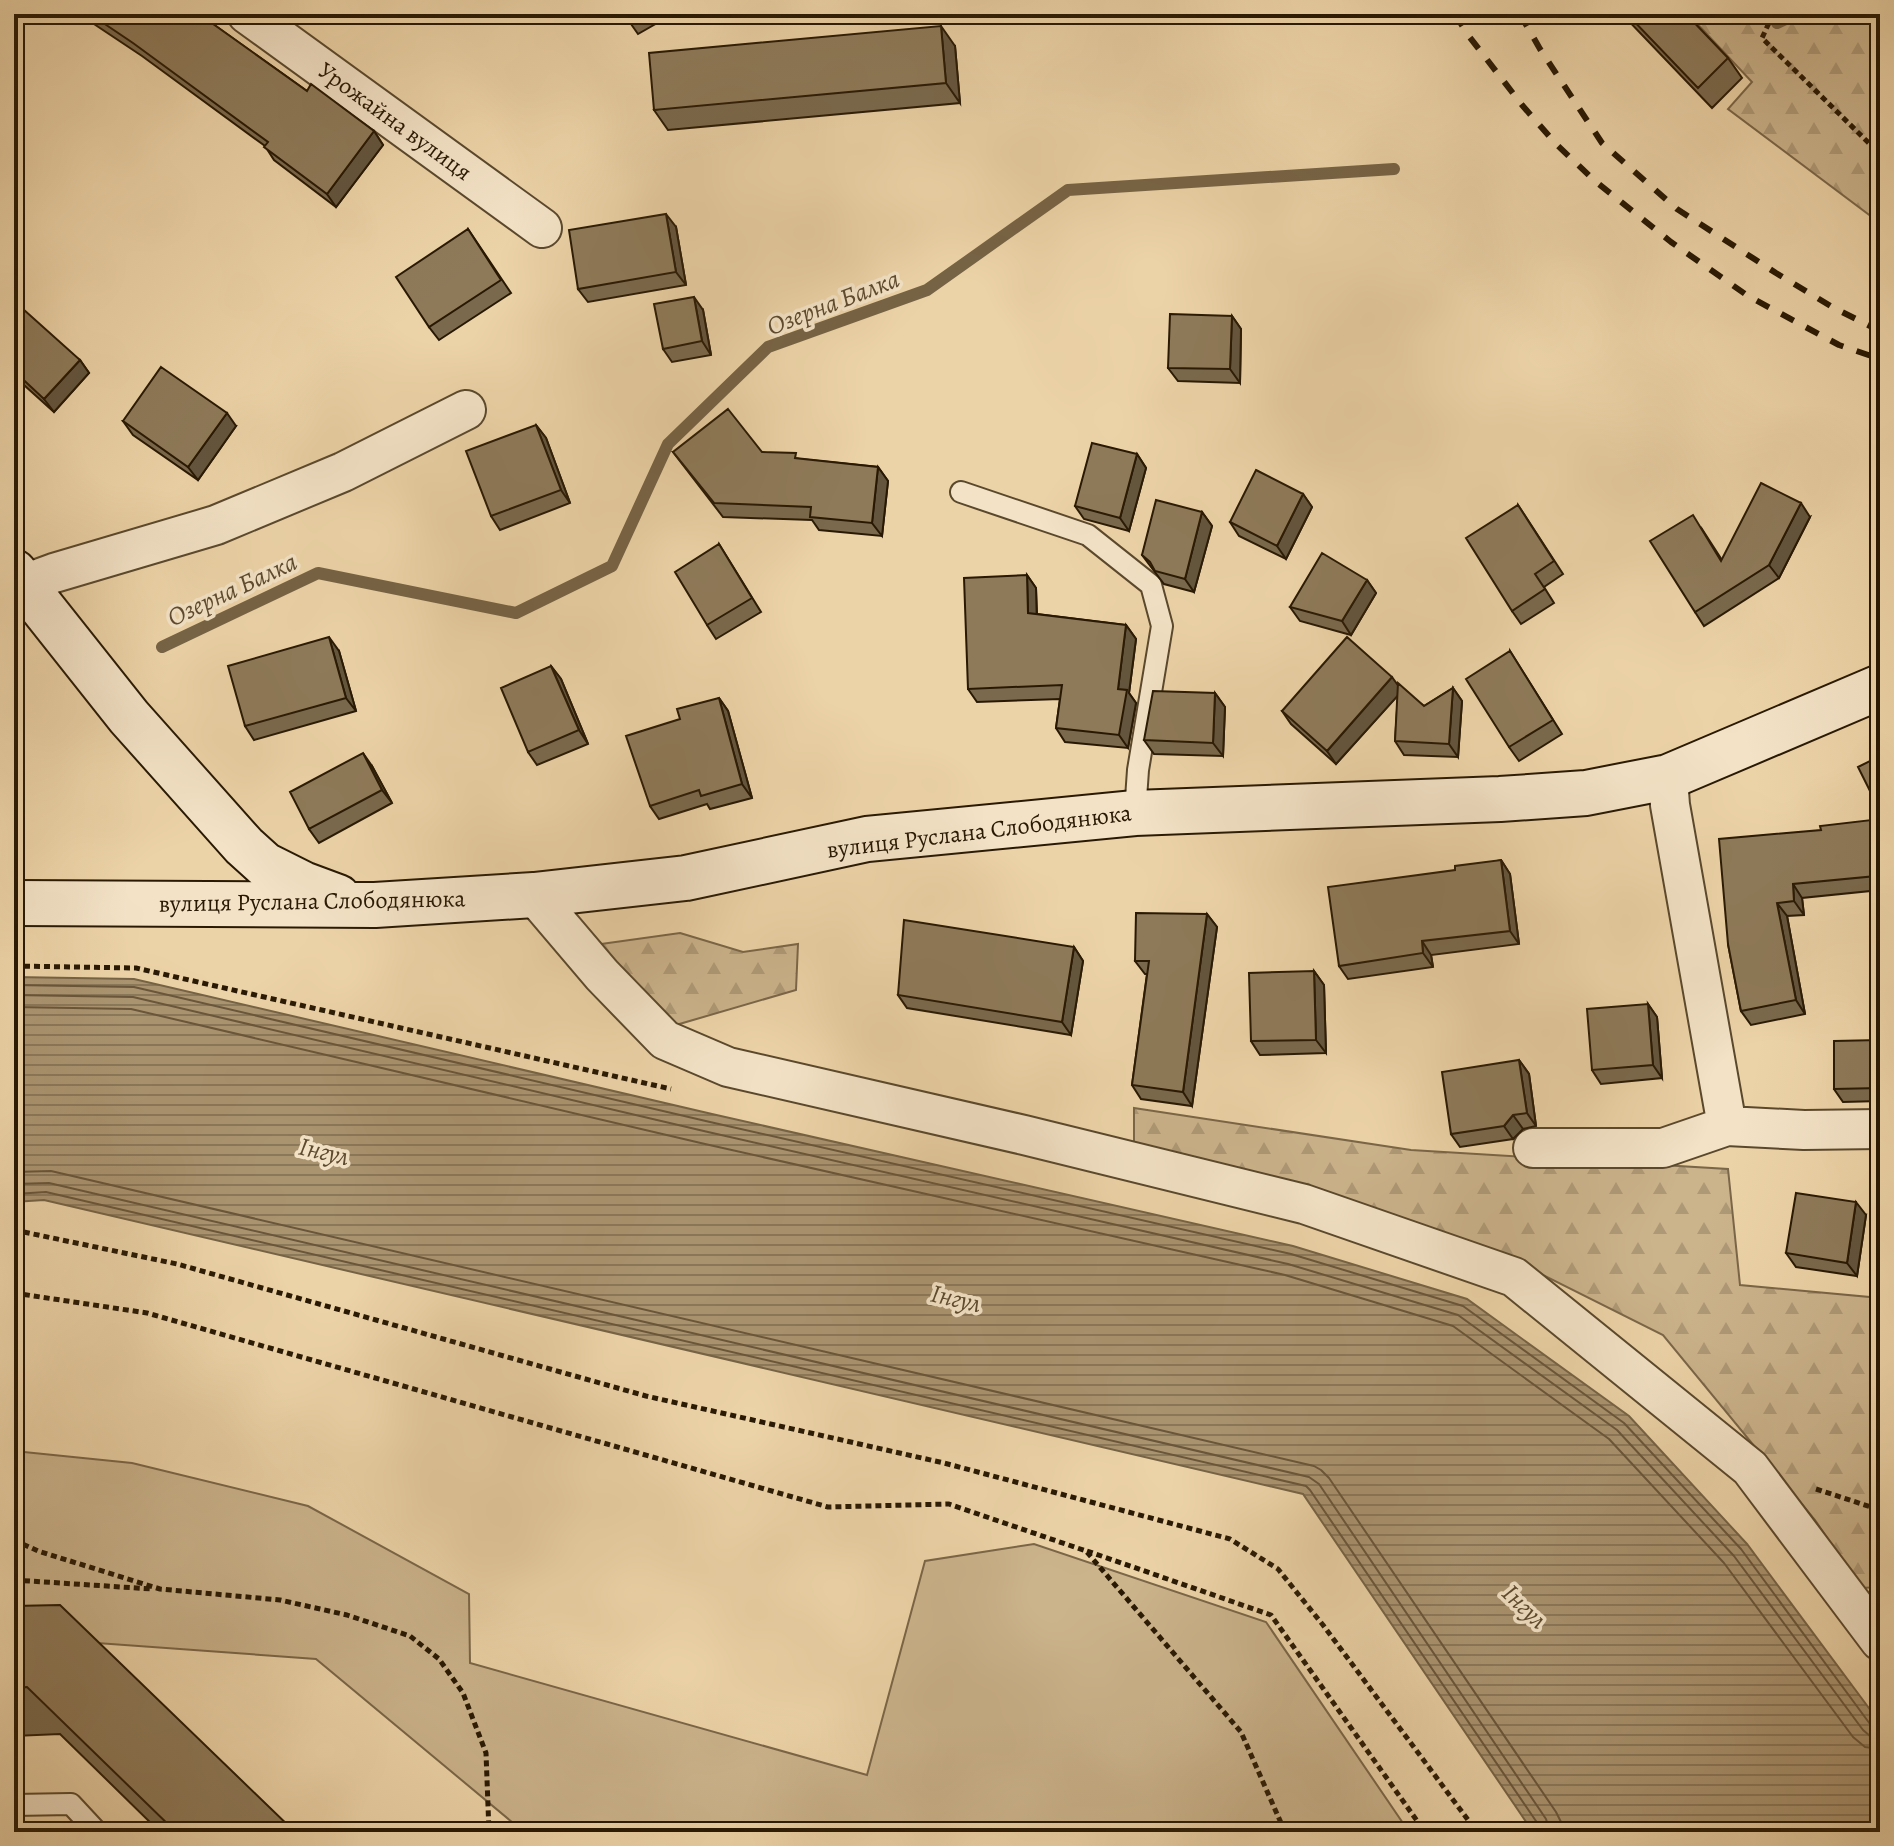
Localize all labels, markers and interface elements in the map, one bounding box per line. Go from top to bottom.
street label: Урожайна вулиця [312,54,478,188]
water label: Озерна Балка [762,261,905,344]
water label: Озерна Балка [162,544,303,635]
street label: вулиця Руслана Слободянюка [825,796,1133,866]
street label: вулиця Руслана Слободянюка [158,882,466,920]
water label: Інгул [295,1129,353,1174]
water label: Інгул [927,1276,985,1321]
water label: Інгул [1494,1576,1556,1637]

